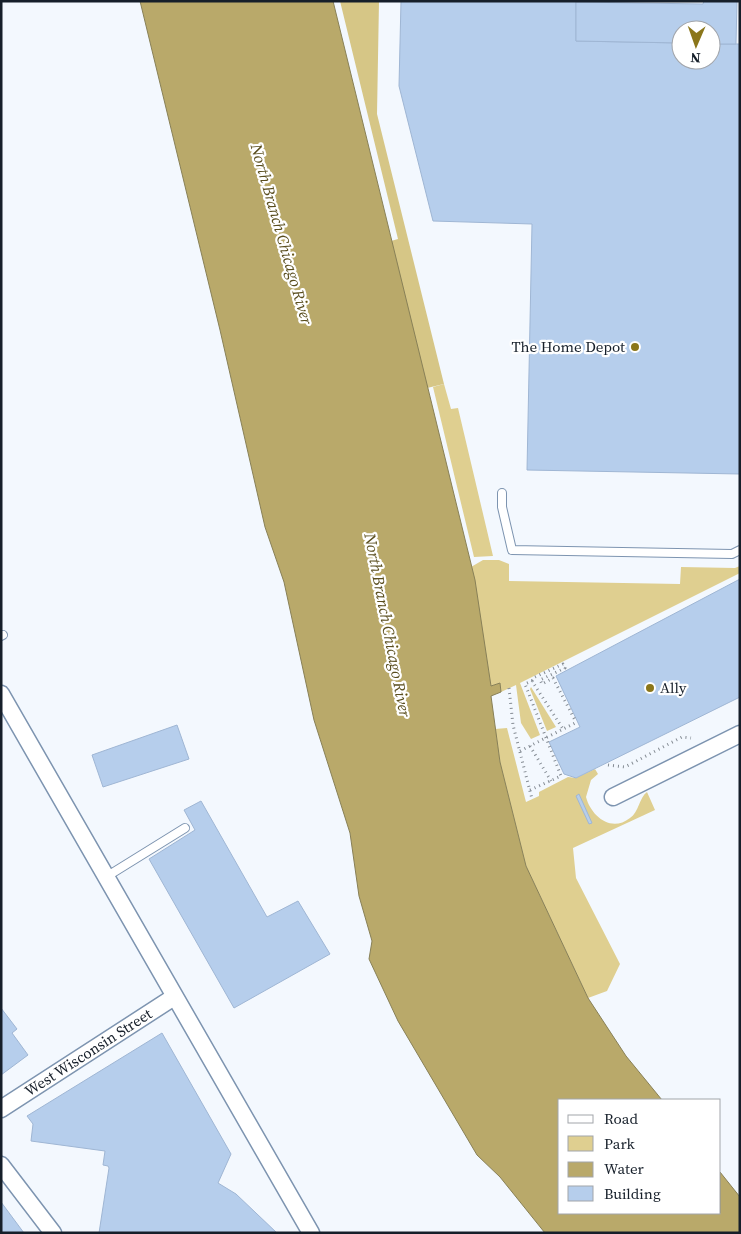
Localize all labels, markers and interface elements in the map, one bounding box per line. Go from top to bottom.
north arrow [671,20,721,70]
text: N [690,48,701,68]
water label: North Branch Chicago River [245,140,318,327]
place label: The Home Depot [512,336,625,357]
marker: The Home Depot [629,341,641,353]
water label: North Branch Chicago River [359,530,417,719]
place label: Ally [660,677,687,698]
marker: Ally [644,682,656,694]
street label: West Wisconsin Street [20,1003,156,1101]
legend [558,1099,721,1214]
text: Road [604,1108,638,1129]
text: Park [604,1133,636,1154]
text: Water [604,1158,645,1179]
text: Building [604,1183,661,1204]

